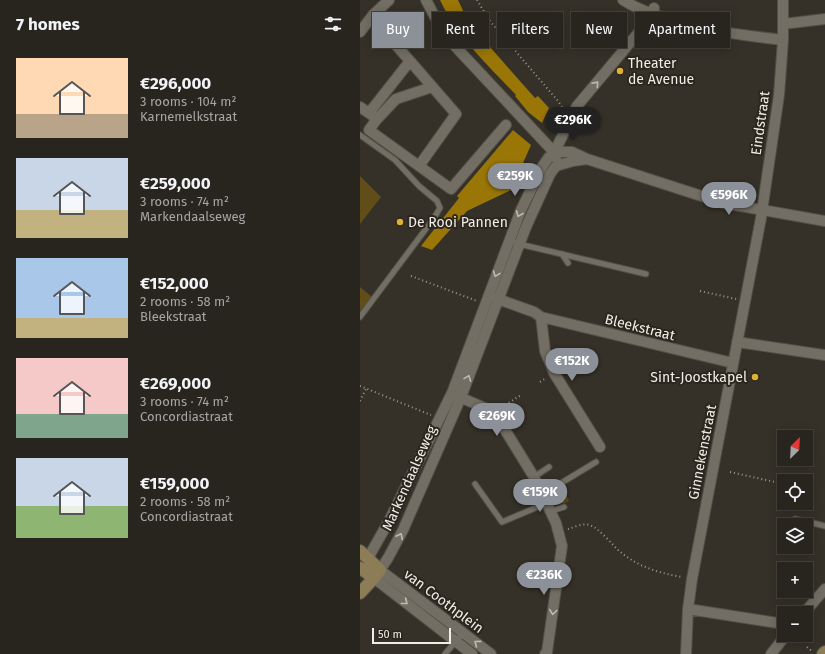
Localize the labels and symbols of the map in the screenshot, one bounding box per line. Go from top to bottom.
place label: Theater de Avenue [628,55,694,88]
marker: Theater de Avenue [615,66,625,76]
one-way arrow [591,81,598,89]
street label: Eindstraat [748,89,774,156]
pin: €296K [545,107,601,141]
pin: €259K [487,163,543,197]
pin: €596K [701,182,757,216]
one-way arrow [516,210,524,218]
place label: De Rooi Pannen [408,214,508,231]
marker: De Rooi Pannen [395,217,405,227]
one-way arrow [493,270,501,277]
street label: Bleekstraat [603,311,678,345]
pin: €152K [544,348,600,382]
place label: Sint-Joostkapel [650,369,747,386]
marker: Sint-Joostkapel [750,372,760,382]
one-way arrow [463,375,471,382]
street label: Ginnekenstraat [685,402,720,501]
pin: €269K [469,403,525,437]
street label: Markendaalseweg [379,422,441,533]
north arrow [777,430,813,466]
pin: €159K [512,479,568,513]
one-way arrow [395,533,403,540]
pin: €236K [516,562,572,596]
street label: van Coothplein [400,566,487,637]
one-way arrow [401,597,408,604]
one-way arrow [549,609,558,615]
scale bar [372,626,451,645]
one-way arrow [474,641,481,648]

